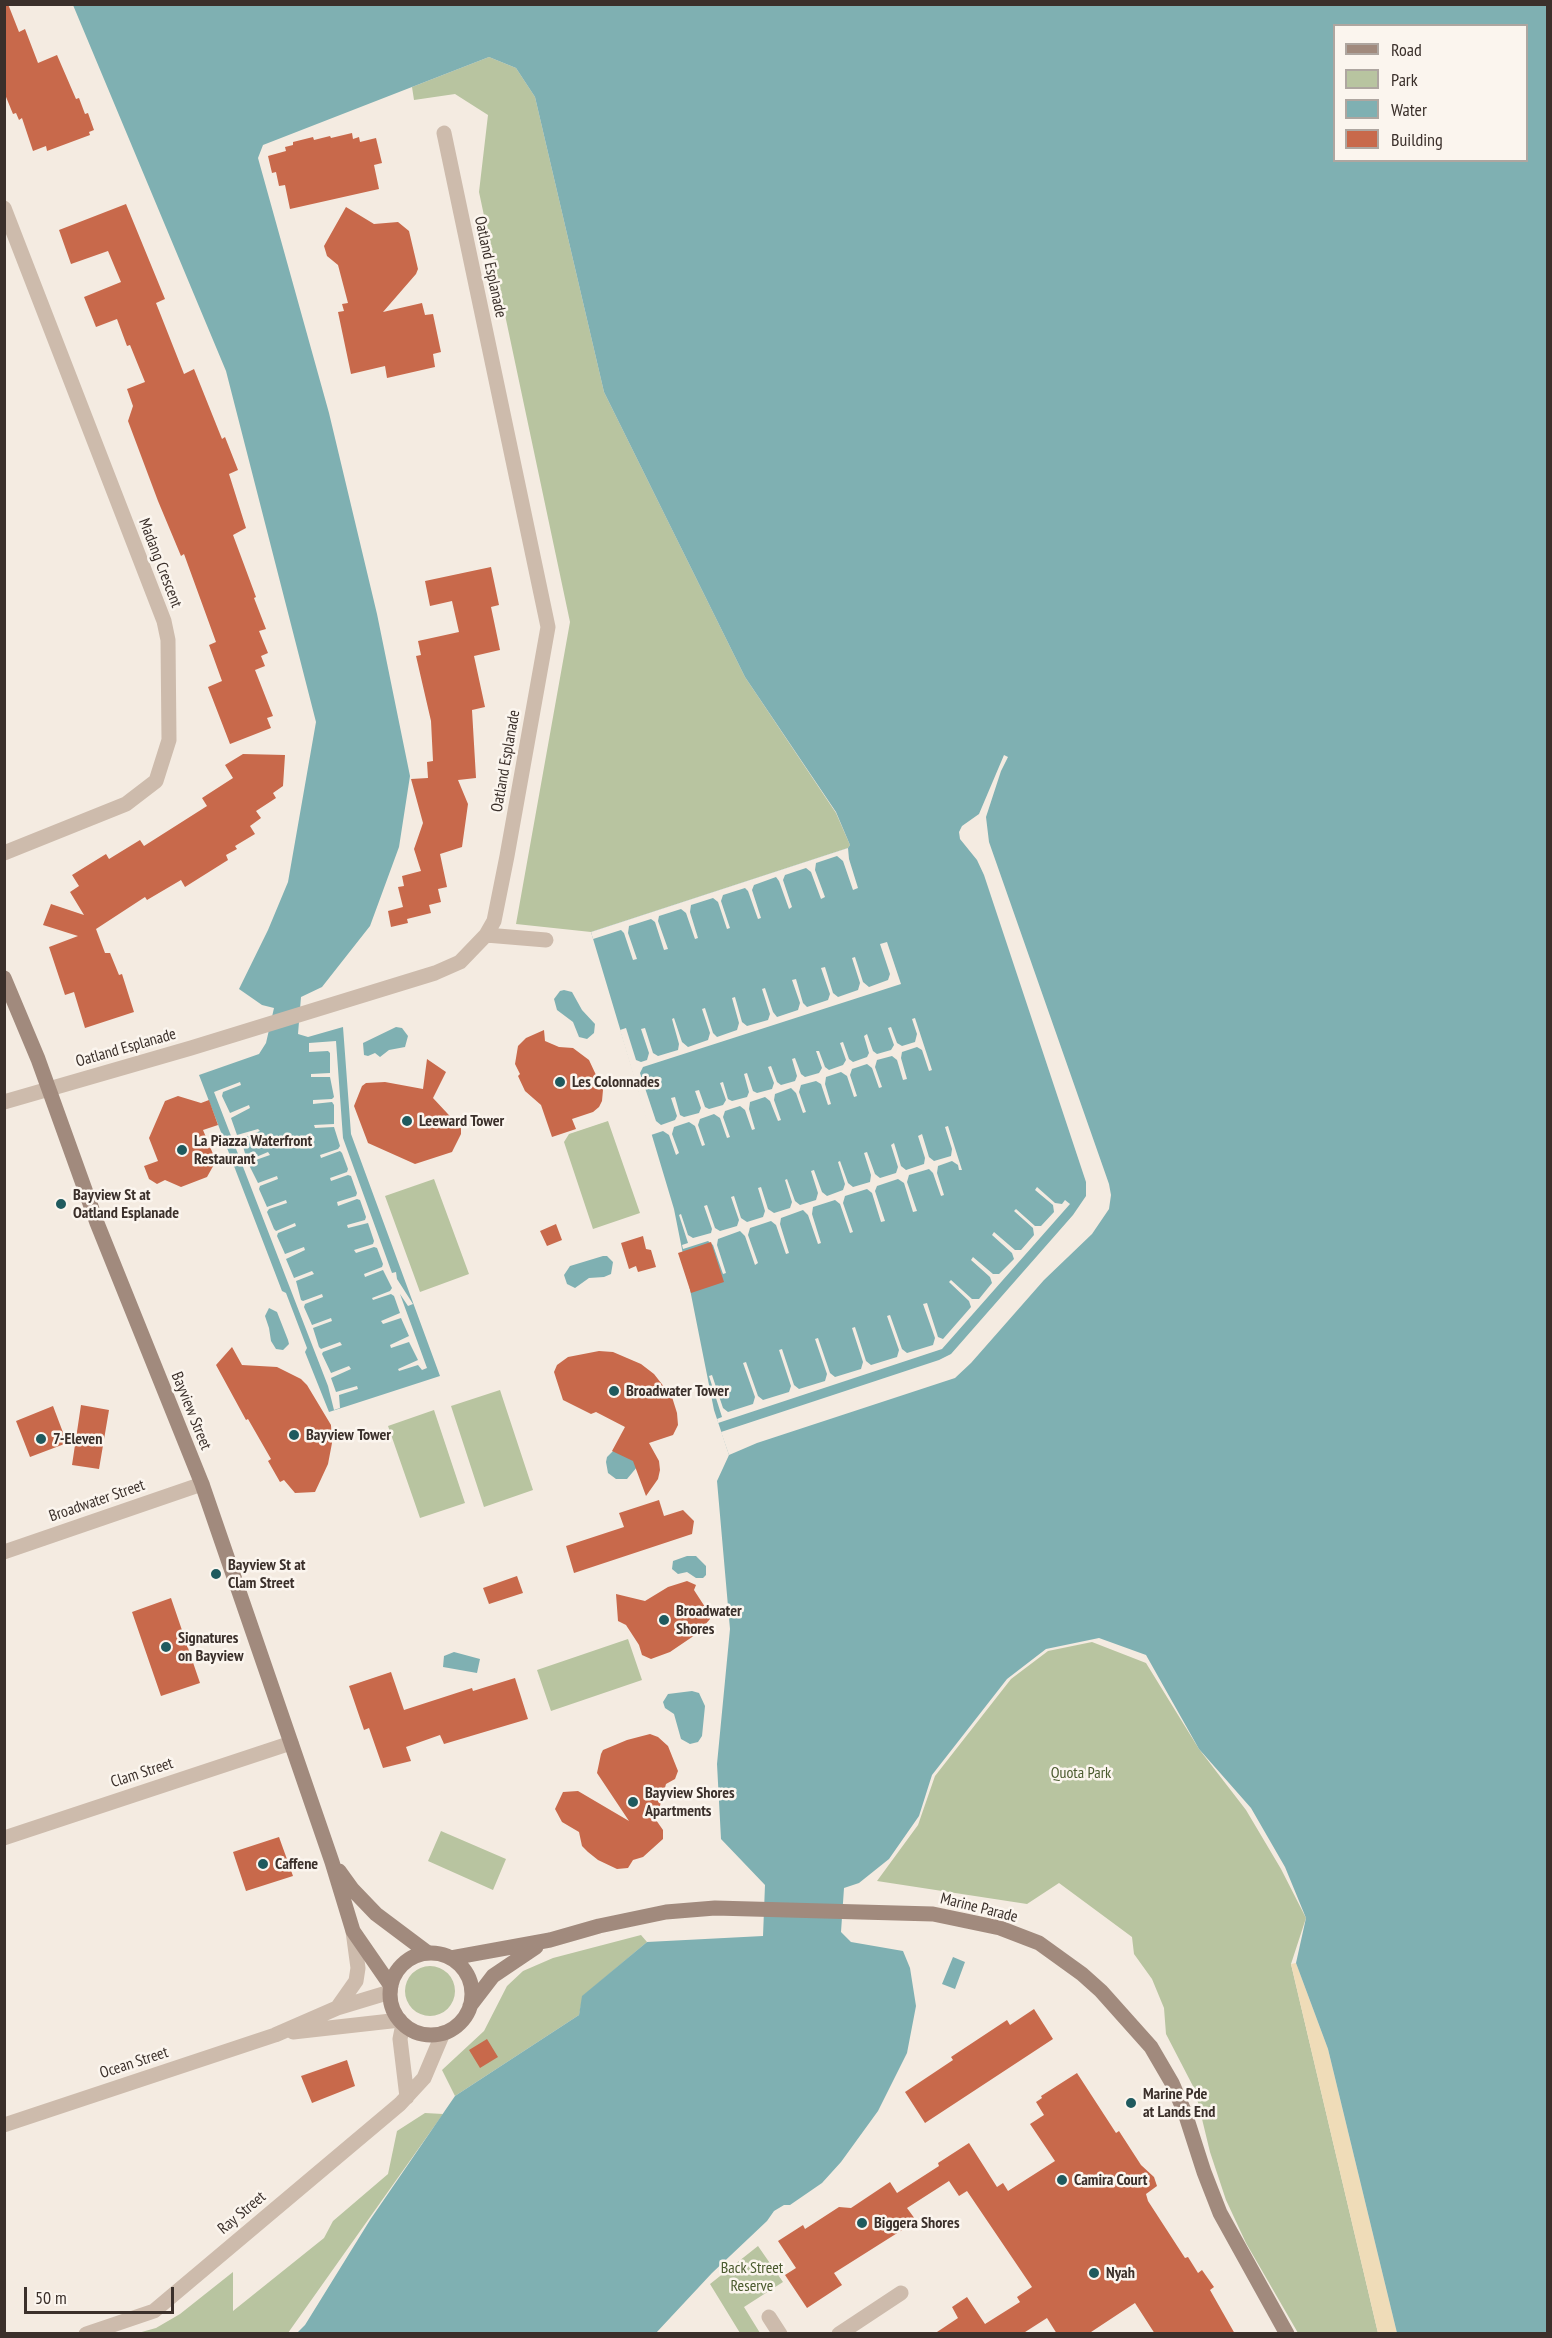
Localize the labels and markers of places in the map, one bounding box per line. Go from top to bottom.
place label: Les Colonnades [572,1072,660,1092]
marker: Les Colonnades [553,1075,567,1089]
place label: Leeward Tower [419,1111,504,1131]
marker: Leeward Tower [400,1114,414,1128]
place label: La Piazza Waterfront Restaurant [194,1131,312,1169]
marker: La Piazza Waterfront Restaurant [175,1143,189,1157]
place label: Bayview St at Oatland Esplanade [73,1185,179,1223]
marker: Bayview St at Oatland Esplanade [54,1197,68,1211]
place label: Broadwater Tower [626,1381,729,1401]
marker: Broadwater Tower [607,1384,621,1398]
place label: Bayview Tower [306,1425,391,1445]
marker: Bayview Tower [287,1428,301,1442]
place label: 7-Eleven [53,1429,102,1449]
marker: 7-Eleven [34,1432,48,1446]
place label: Bayview St at Clam Street [228,1555,305,1593]
marker: Bayview St at Clam Street [209,1567,223,1581]
place label: Broadwater Shores [676,1601,742,1639]
marker: Broadwater Shores [657,1613,671,1627]
place label: Signatures on Bayview [178,1628,243,1666]
marker: Signatures on Bayview [159,1640,173,1654]
place label: Bayview Shores Apartments [645,1783,735,1821]
marker: Bayview Shores Apartments [626,1795,640,1809]
place label: Caffene [275,1854,318,1874]
marker: Caffene [256,1857,270,1871]
place label: Marine Pde at Lands End [1143,2084,1215,2122]
marker: Marine Pde at Lands End [1124,2096,1138,2110]
place label: Camira Court [1074,2170,1147,2190]
marker: Camira Court [1055,2173,1069,2187]
place label: Biggera Shores [874,2213,960,2233]
marker: Biggera Shores [855,2216,869,2230]
place label: Nyah [1106,2263,1135,2283]
marker: Nyah [1087,2266,1101,2280]

